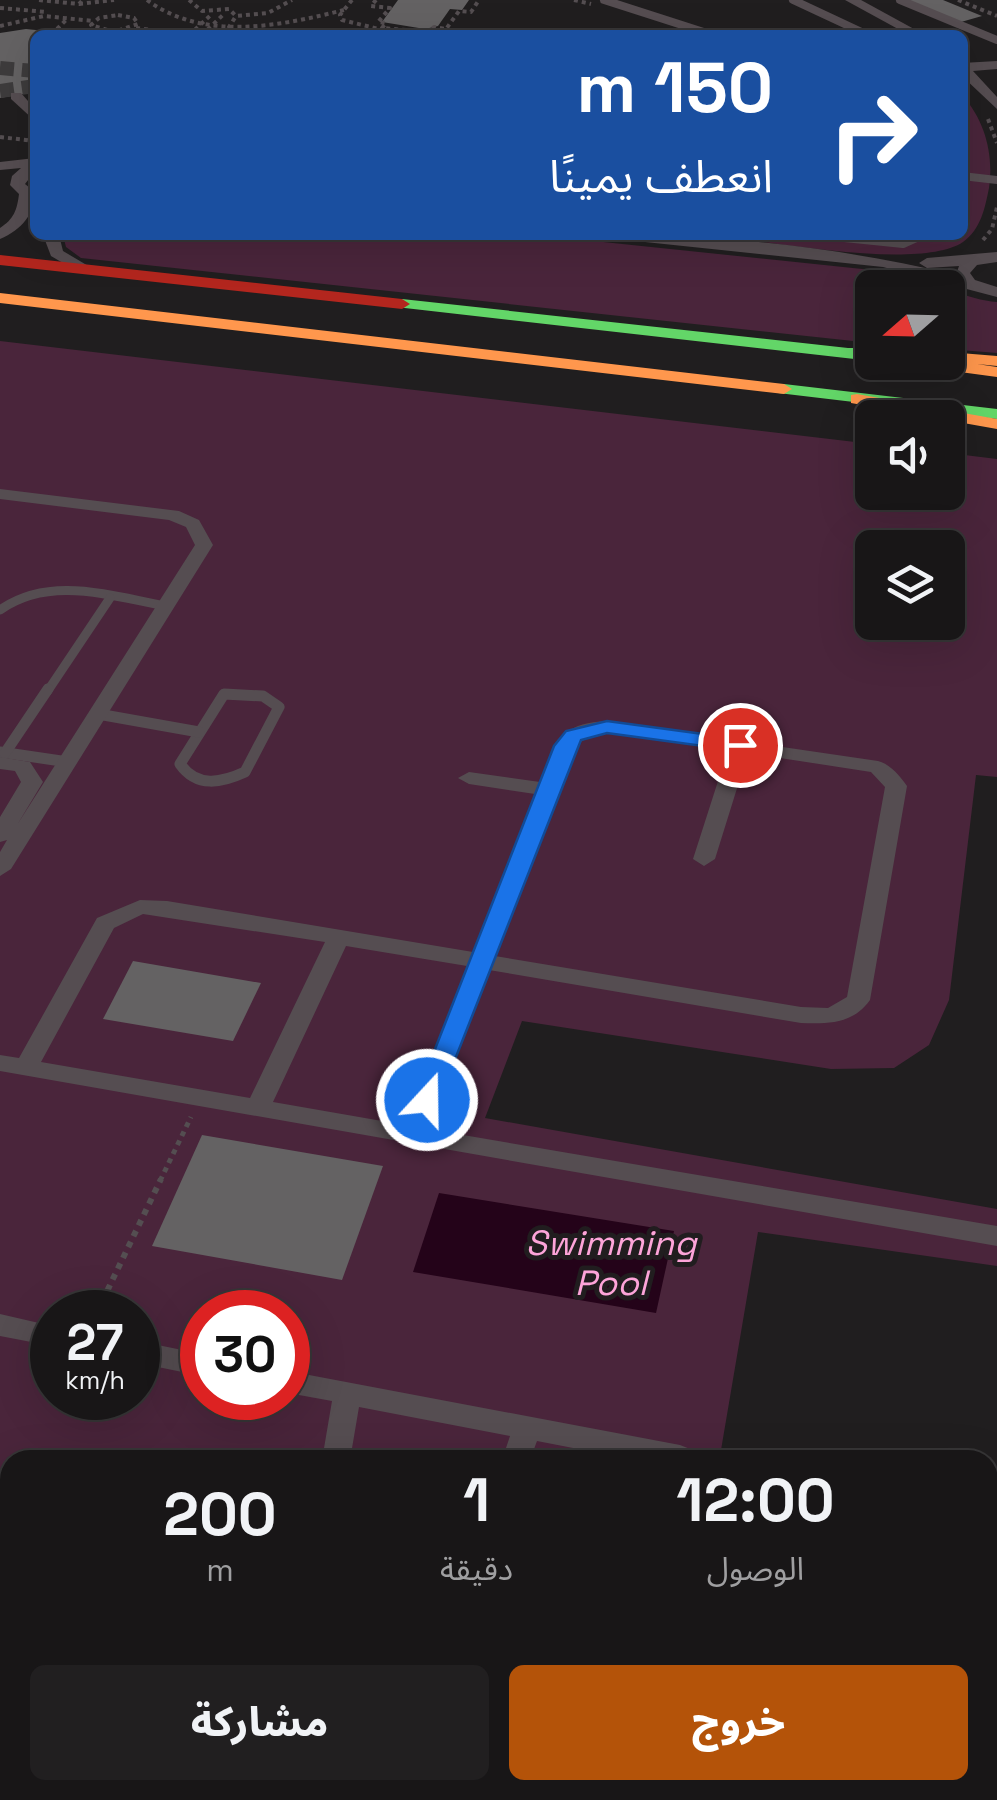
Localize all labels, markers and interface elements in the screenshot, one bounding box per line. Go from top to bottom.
text: 150 m [576,43,773,132]
icon: right [808,70,938,200]
text: انعطف يمينًا [549,148,773,205]
north arrow [855,270,965,380]
map controls [855,270,965,640]
button: sound [855,400,965,510]
button: layers [855,530,965,640]
pin [698,703,783,788]
icon: arrive [713,718,768,773]
position arrow [375,1048,479,1152]
water label: Swimming Pool [526,1221,698,1305]
speed limit sign: 30 [180,1290,310,1420]
text: 27 [67,1311,123,1375]
text: km/h [65,1364,125,1396]
text: 1 [463,1462,490,1539]
text: 12:00 [676,1462,835,1539]
text: 200 [163,1476,277,1553]
text: دقيقة [440,1549,513,1589]
text: الوصول [707,1549,804,1589]
text: m [206,1550,234,1590]
button: مشاركة [30,1665,489,1780]
button: خروج [509,1665,968,1780]

